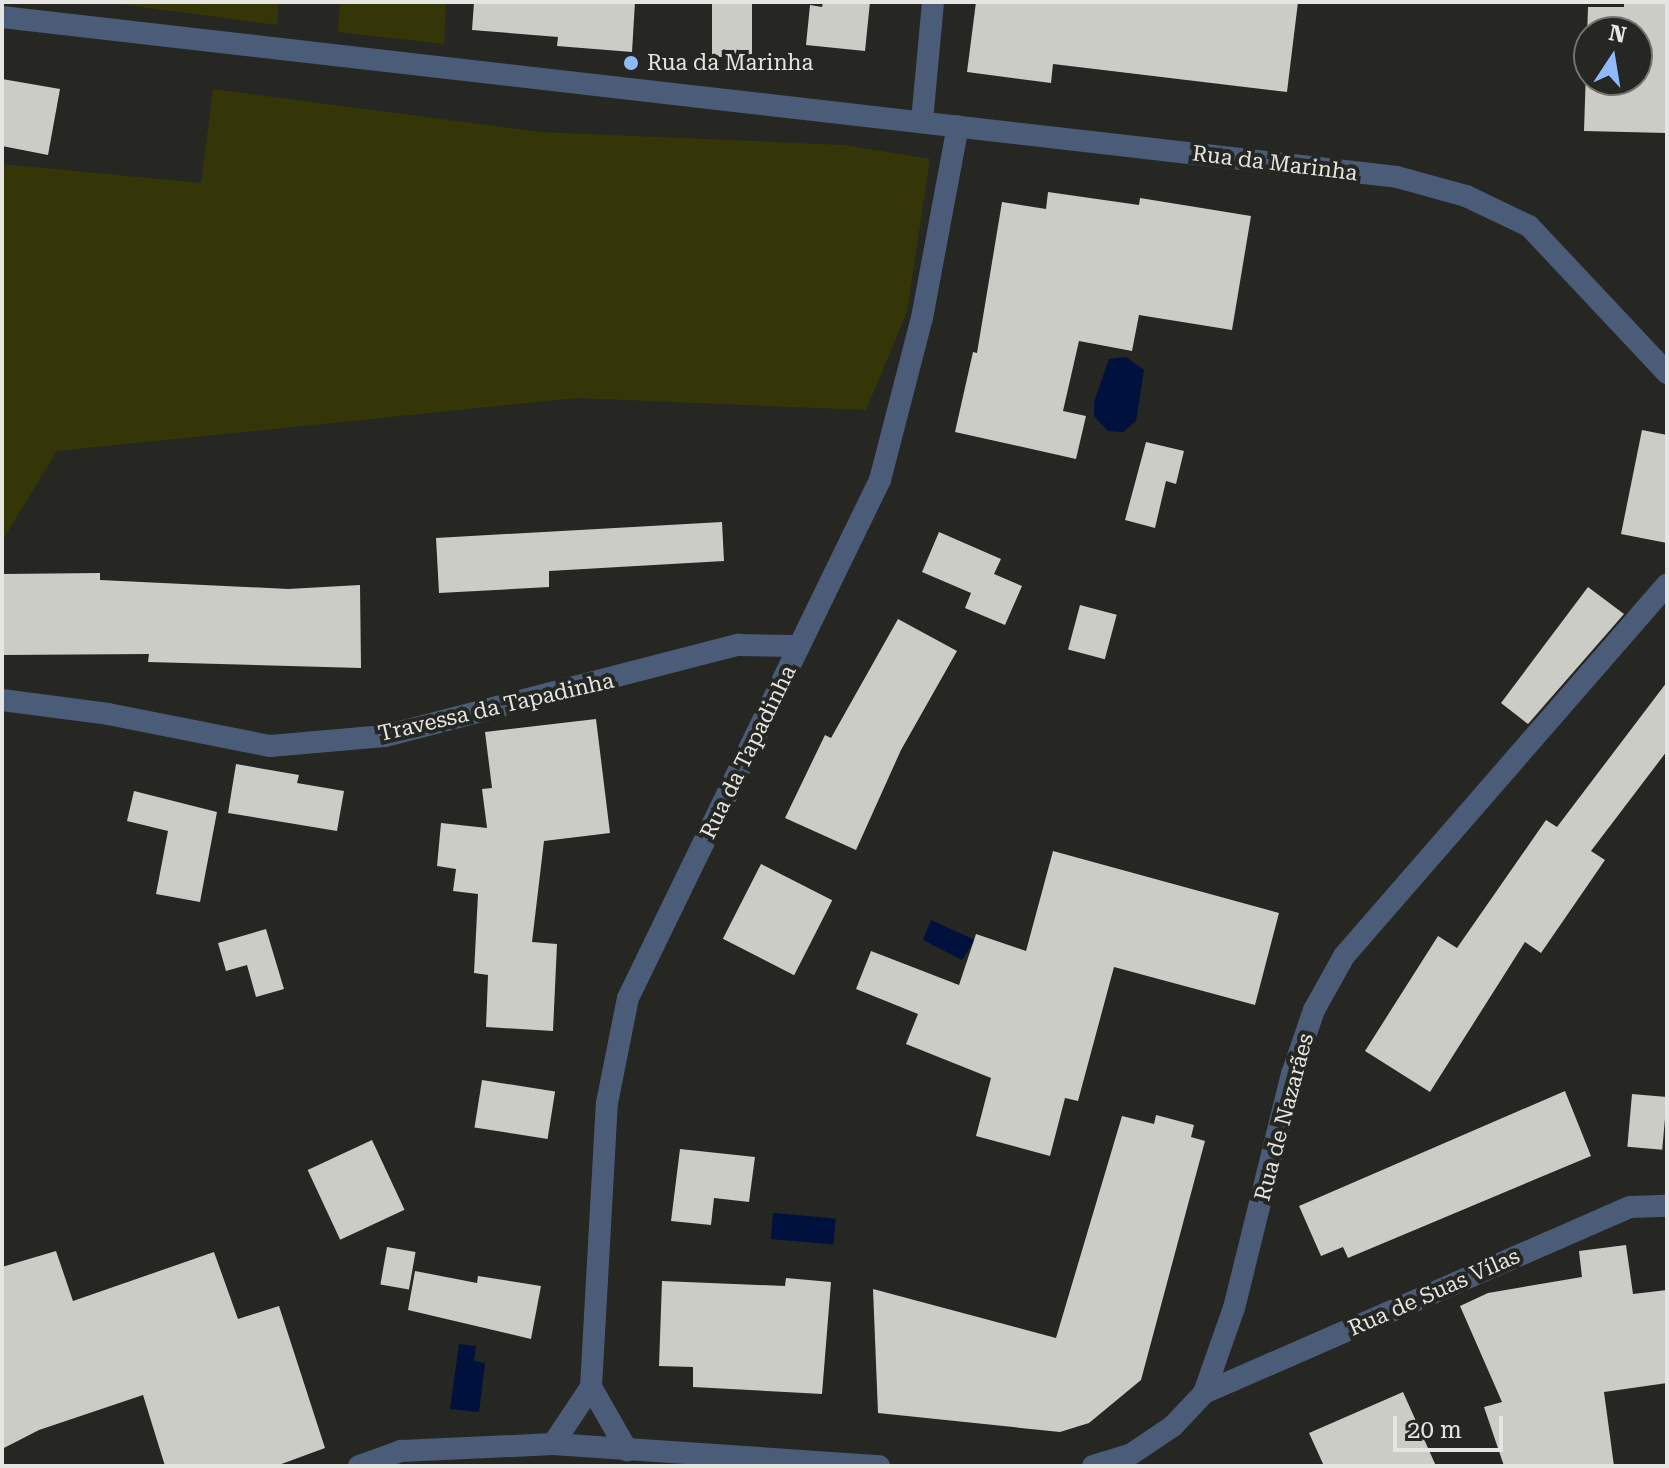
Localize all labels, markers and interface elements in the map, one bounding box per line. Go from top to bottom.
north arrow [1573,16,1653,96]
text: N [1607,20,1629,48]
place label: Rua da Marinha [647,50,813,76]
marker: Rua da Marinha [622,54,640,72]
street label: Rua da Marinha [1191,140,1359,186]
street label: Rua da Tapadinha [695,661,801,843]
street label: Travessa da Tapadinha [376,667,616,747]
street label: Rua de Nazarães [1249,1030,1319,1204]
street label: Rua de Suas Vílas [1344,1242,1524,1342]
scale bar [1397,1400,1507,1450]
text: 20 m [1407,1416,1462,1444]

